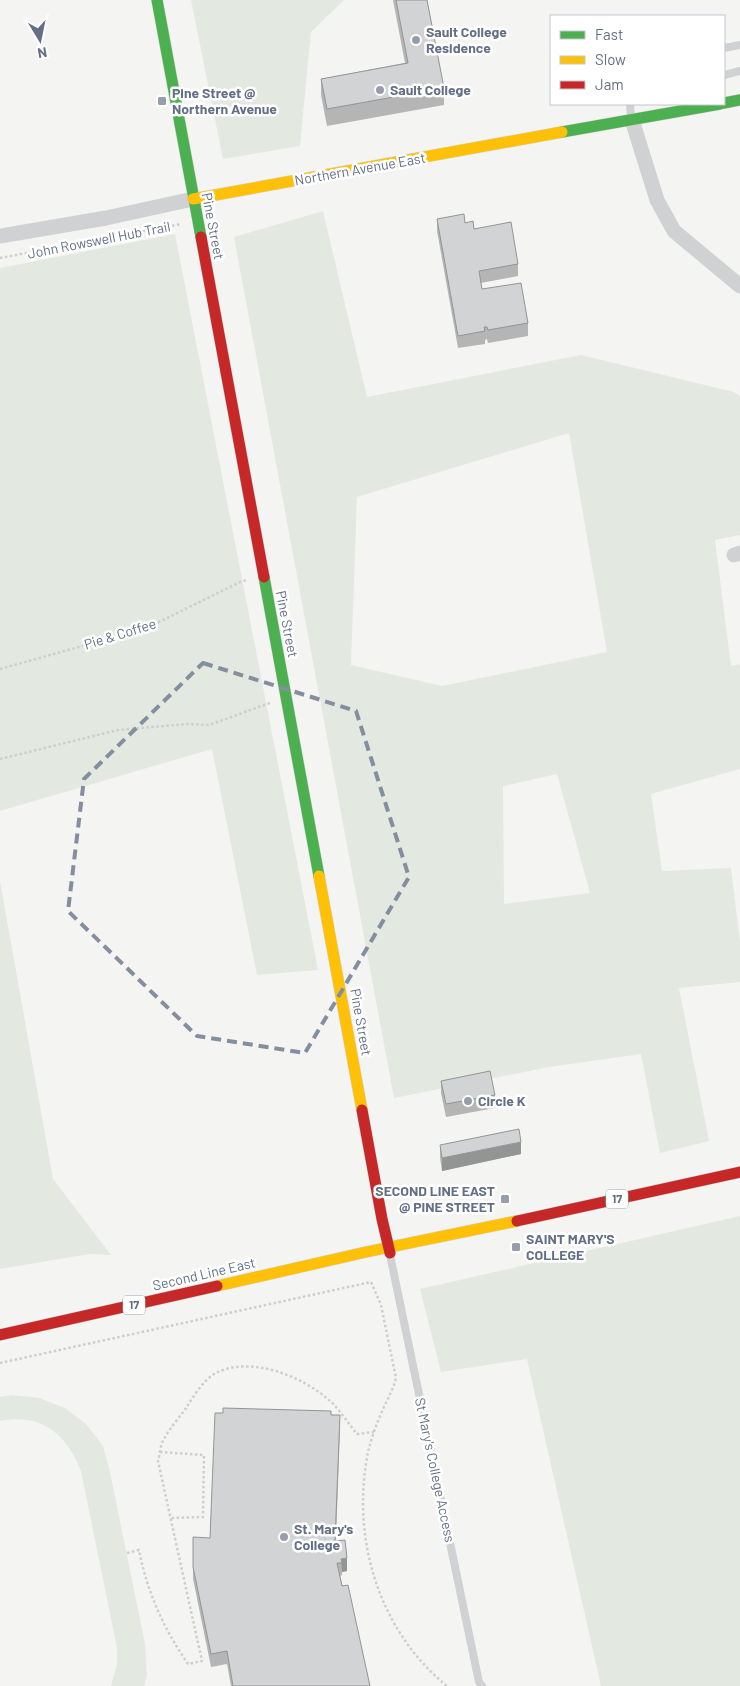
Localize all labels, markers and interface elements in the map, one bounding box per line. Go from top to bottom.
north arrow [15,15,65,65]
legend [550,15,725,105]
place label: Sault College Residence [426,23,507,56]
text: Fast [595,25,623,43]
marker: Sault College Residence [410,34,422,46]
text: N [36,44,48,62]
text: Slow [595,50,626,68]
text: Jam [595,75,624,93]
place label: Sault College [390,81,471,98]
place label: Pine Street @ Northern Avenue [172,84,277,117]
marker: Sault College [374,84,386,96]
marker: Pine Street @ Northern Avenue [156,95,168,107]
street label: Northern Avenue East [293,149,427,188]
street label: Pine Street [199,191,228,261]
street label: John Rowswell Hub Trail [26,217,172,262]
street label: Pine Street [273,589,302,659]
street label: Pie & Coffee [82,615,158,653]
street label: Pine Street [347,987,376,1057]
place label: Circle K [478,1092,526,1109]
marker: Circle K [462,1095,474,1107]
place label: SECOND LINE EAST @ PINE STREET [375,1182,495,1215]
road number: 17 [606,1190,628,1208]
marker: SECOND LINE EAST @ PINE STREET [499,1193,511,1205]
place label: SAINT MARY'S COLLEGE [526,1230,615,1263]
marker: SAINT MARY'S COLLEGE [510,1241,522,1253]
street label: Second Line East [151,1253,257,1294]
road number: 17 [123,1296,145,1314]
street label: St Mary's College Access [412,1396,459,1544]
place label: St. Mary's College [294,1520,353,1553]
marker: St. Mary's College [278,1531,290,1543]

